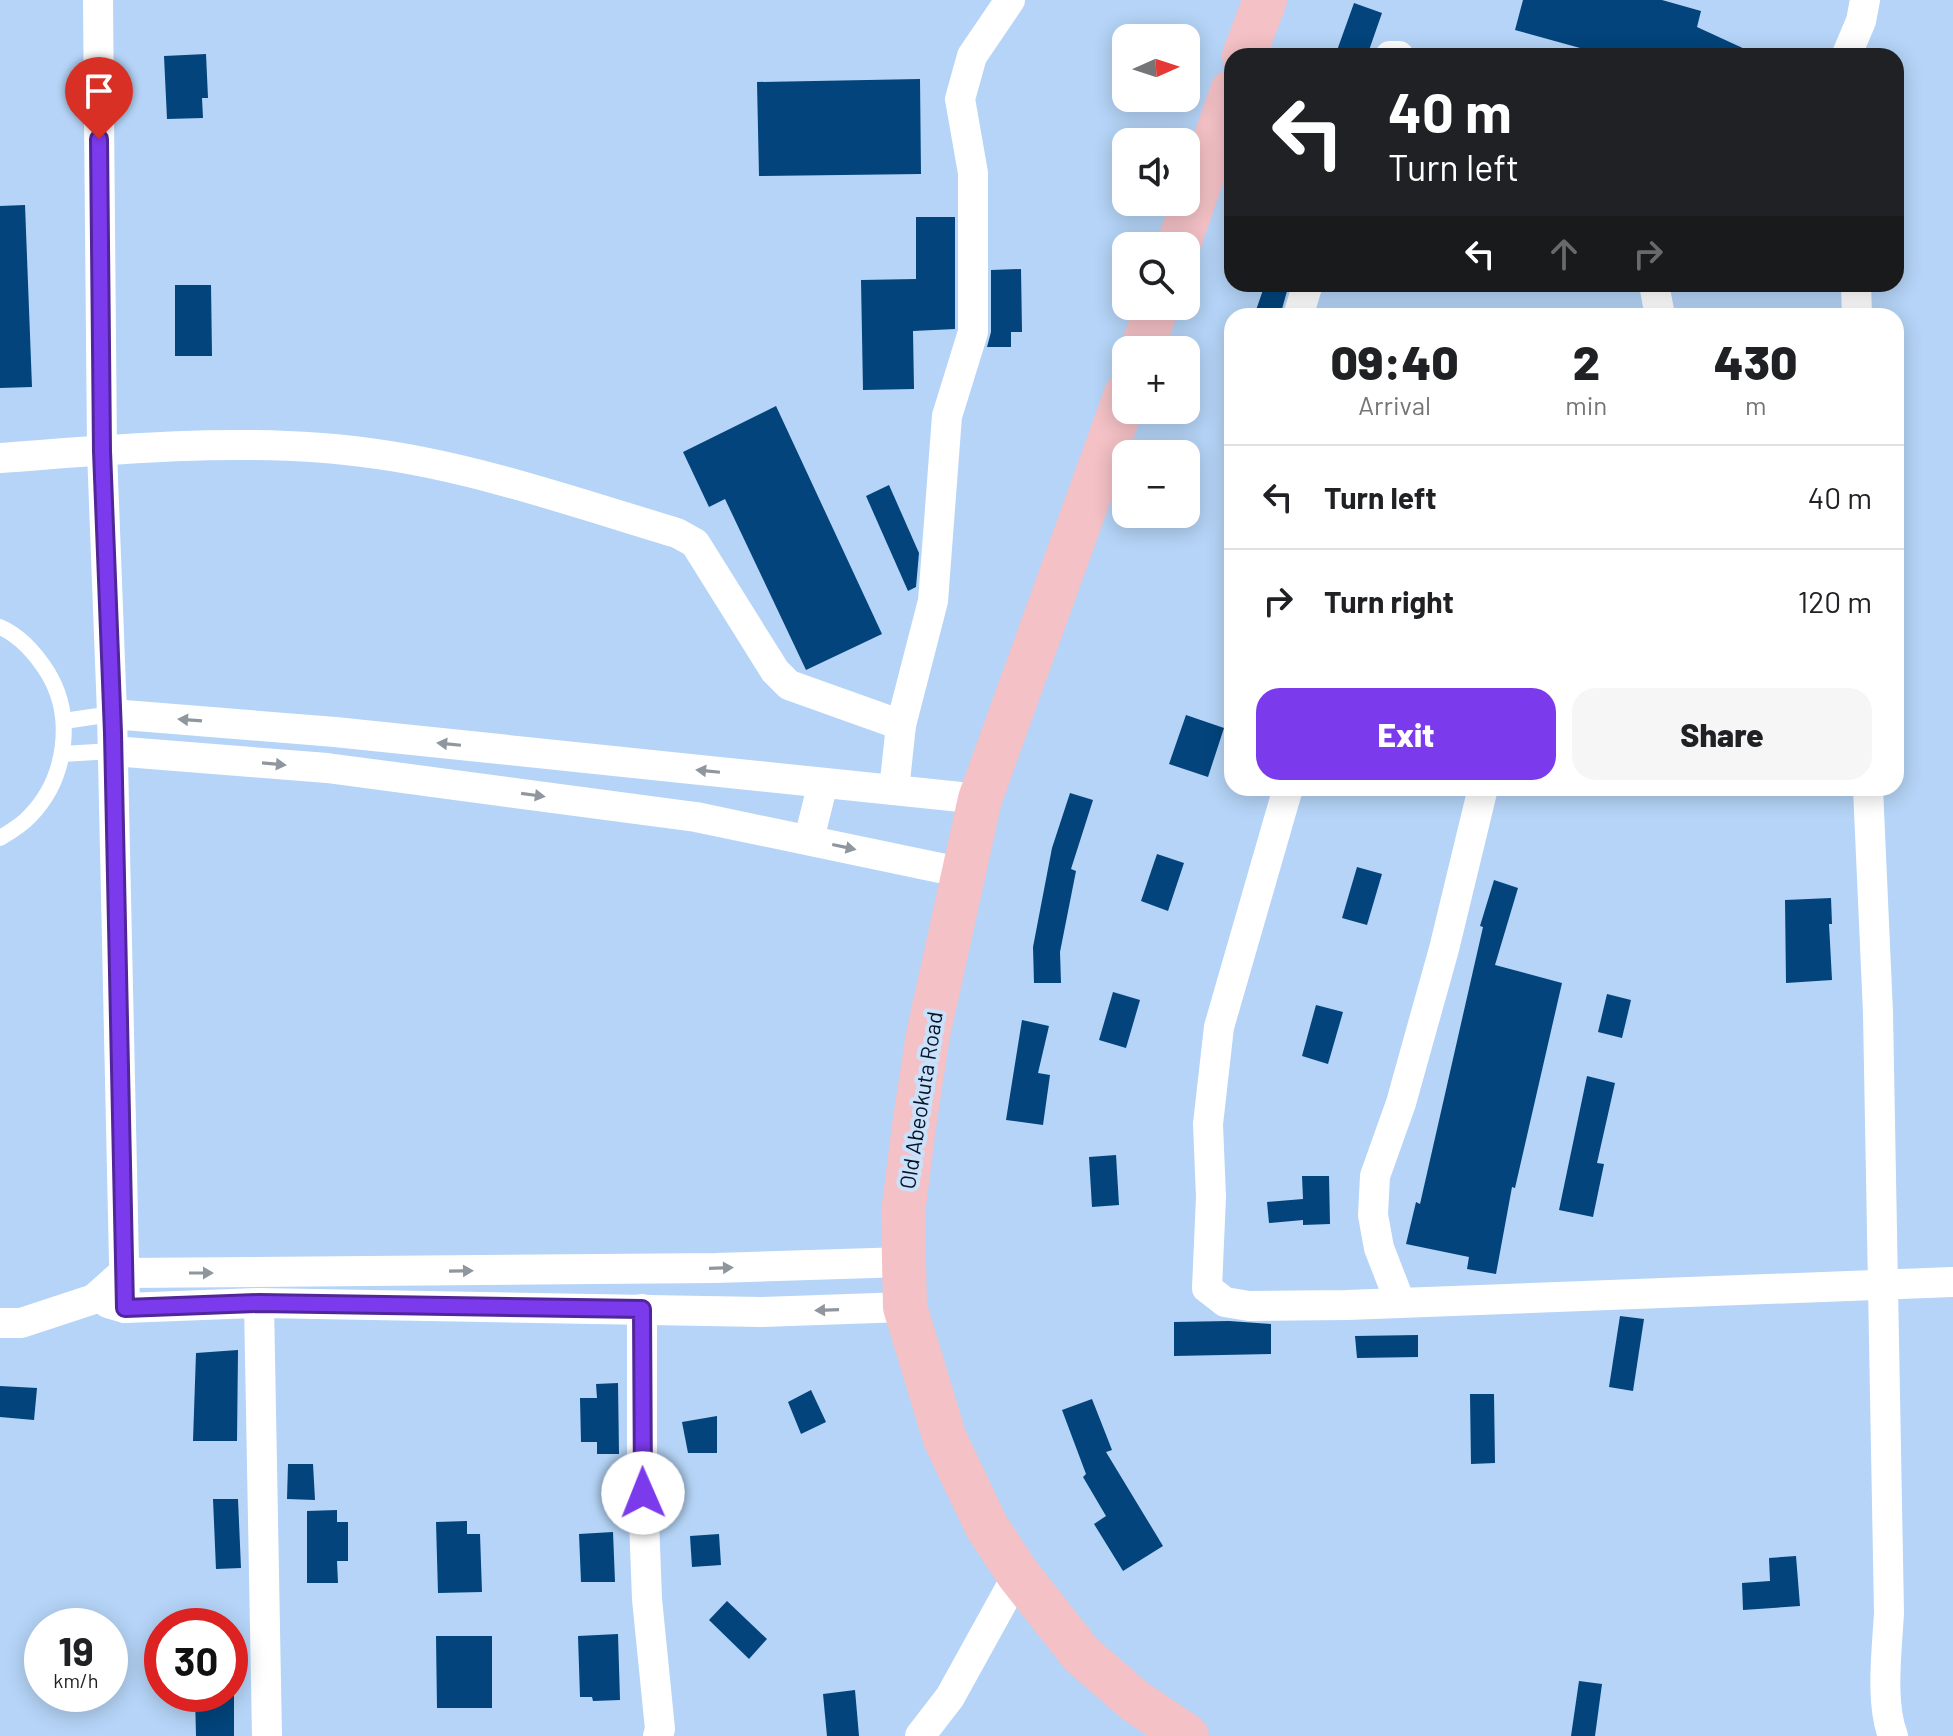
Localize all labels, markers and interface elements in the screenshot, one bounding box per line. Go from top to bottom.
north arrow [1112,24,1200,112]
map controls [1112,24,1200,528]
pin [65,57,133,139]
icon: arrive [77,69,121,113]
text: 40 m [1388,77,1512,144]
icon: left [1256,80,1360,184]
button: sound [1112,128,1200,216]
text: Turn left [1388,145,1519,188]
button: search [1112,232,1200,320]
icon: left [1458,232,1502,276]
icon: ahead [1542,232,1586,276]
icon: right [1626,232,1670,276]
text: 09:40 [1330,332,1459,390]
text: 2 [1573,332,1600,390]
text: 430 [1714,332,1798,390]
button: + [1112,336,1200,424]
text: Arrival [1358,389,1431,420]
text: min [1565,389,1607,420]
text: m [1745,389,1766,420]
button: − [1112,440,1200,528]
icon: left [1256,475,1300,519]
text: Turn left [1324,479,1437,515]
text: 40 m [1808,479,1872,515]
icon: right [1256,579,1300,623]
text: Turn right [1324,583,1454,619]
text: 120 m [1798,583,1872,619]
button: Exit [1256,688,1556,780]
button: Share [1572,688,1872,780]
one-way arrow [177,713,202,726]
one-way arrow [436,737,461,750]
one-way arrow [262,758,287,771]
one-way arrow [695,764,720,777]
one-way arrow [520,789,545,802]
one-way arrow [832,841,857,854]
street label: Old Abeokuta Road [893,1009,947,1191]
one-way arrow [709,1261,734,1274]
one-way arrow [449,1265,474,1278]
one-way arrow [189,1267,214,1279]
one-way arrow [814,1303,839,1316]
position arrow [601,1451,685,1535]
speed limit sign: 30 [144,1608,248,1712]
text: 19 [58,1626,94,1674]
text: km/h [53,1668,99,1692]

